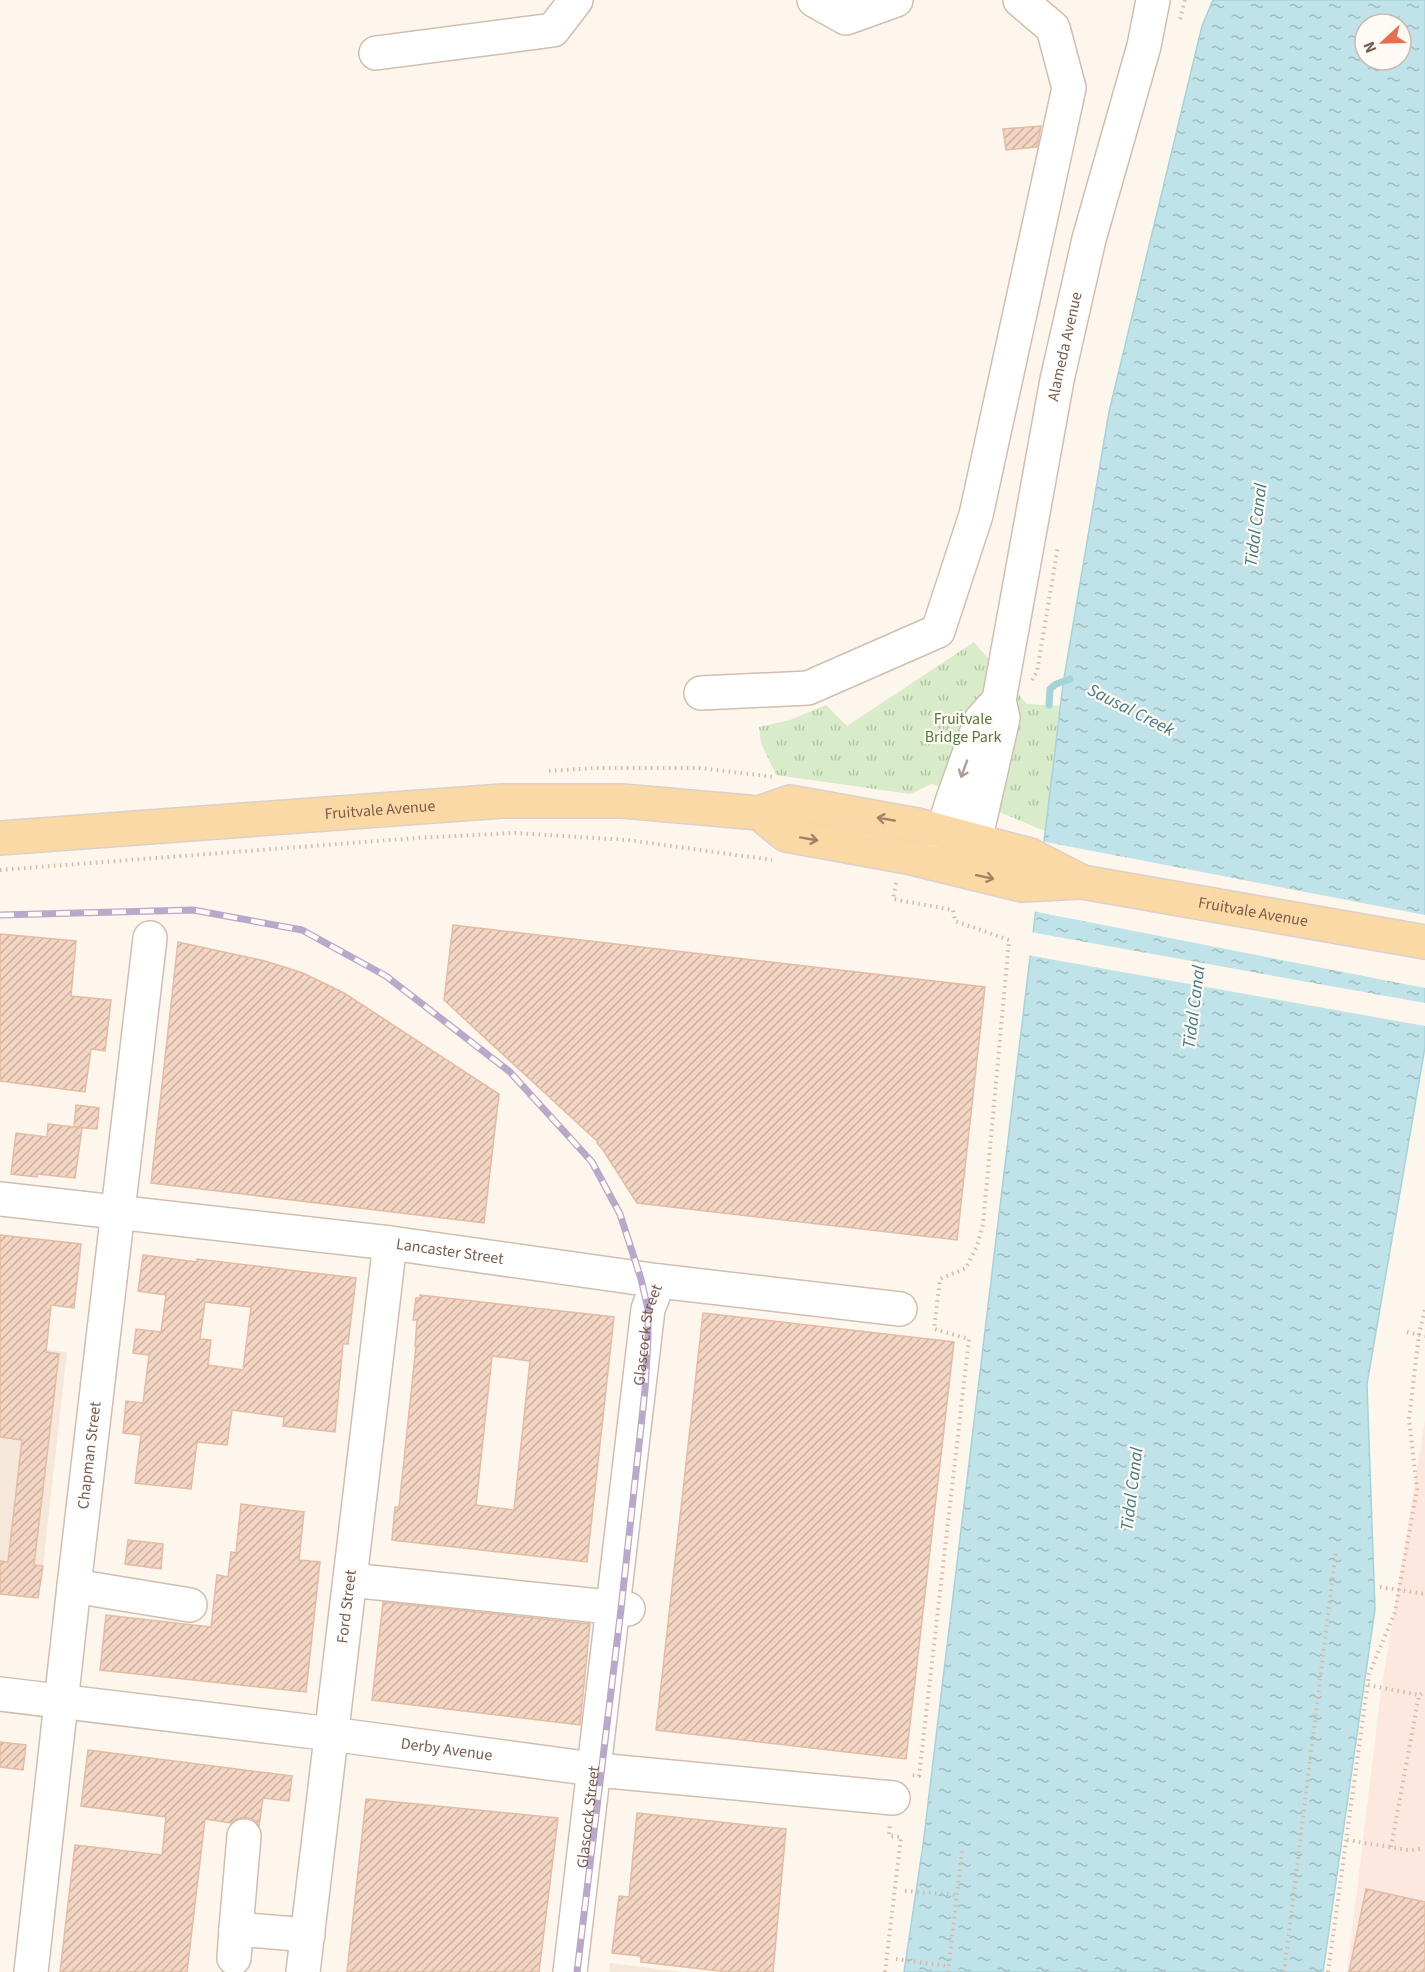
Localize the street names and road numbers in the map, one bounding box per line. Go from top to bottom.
street label: Alameda Avenue [1042,290,1088,403]
street label: Fruitvale Avenue [324,795,436,825]
street label: Fruitvale Avenue [1197,892,1310,932]
street label: Lancaster Street [395,1233,506,1270]
street label: Glascock Street [628,1280,668,1387]
street label: Chapman Street [72,1400,107,1510]
street label: Ford Street [331,1568,362,1645]
street label: Derby Avenue [399,1732,494,1766]
street label: Glascock Street [571,1764,605,1869]

